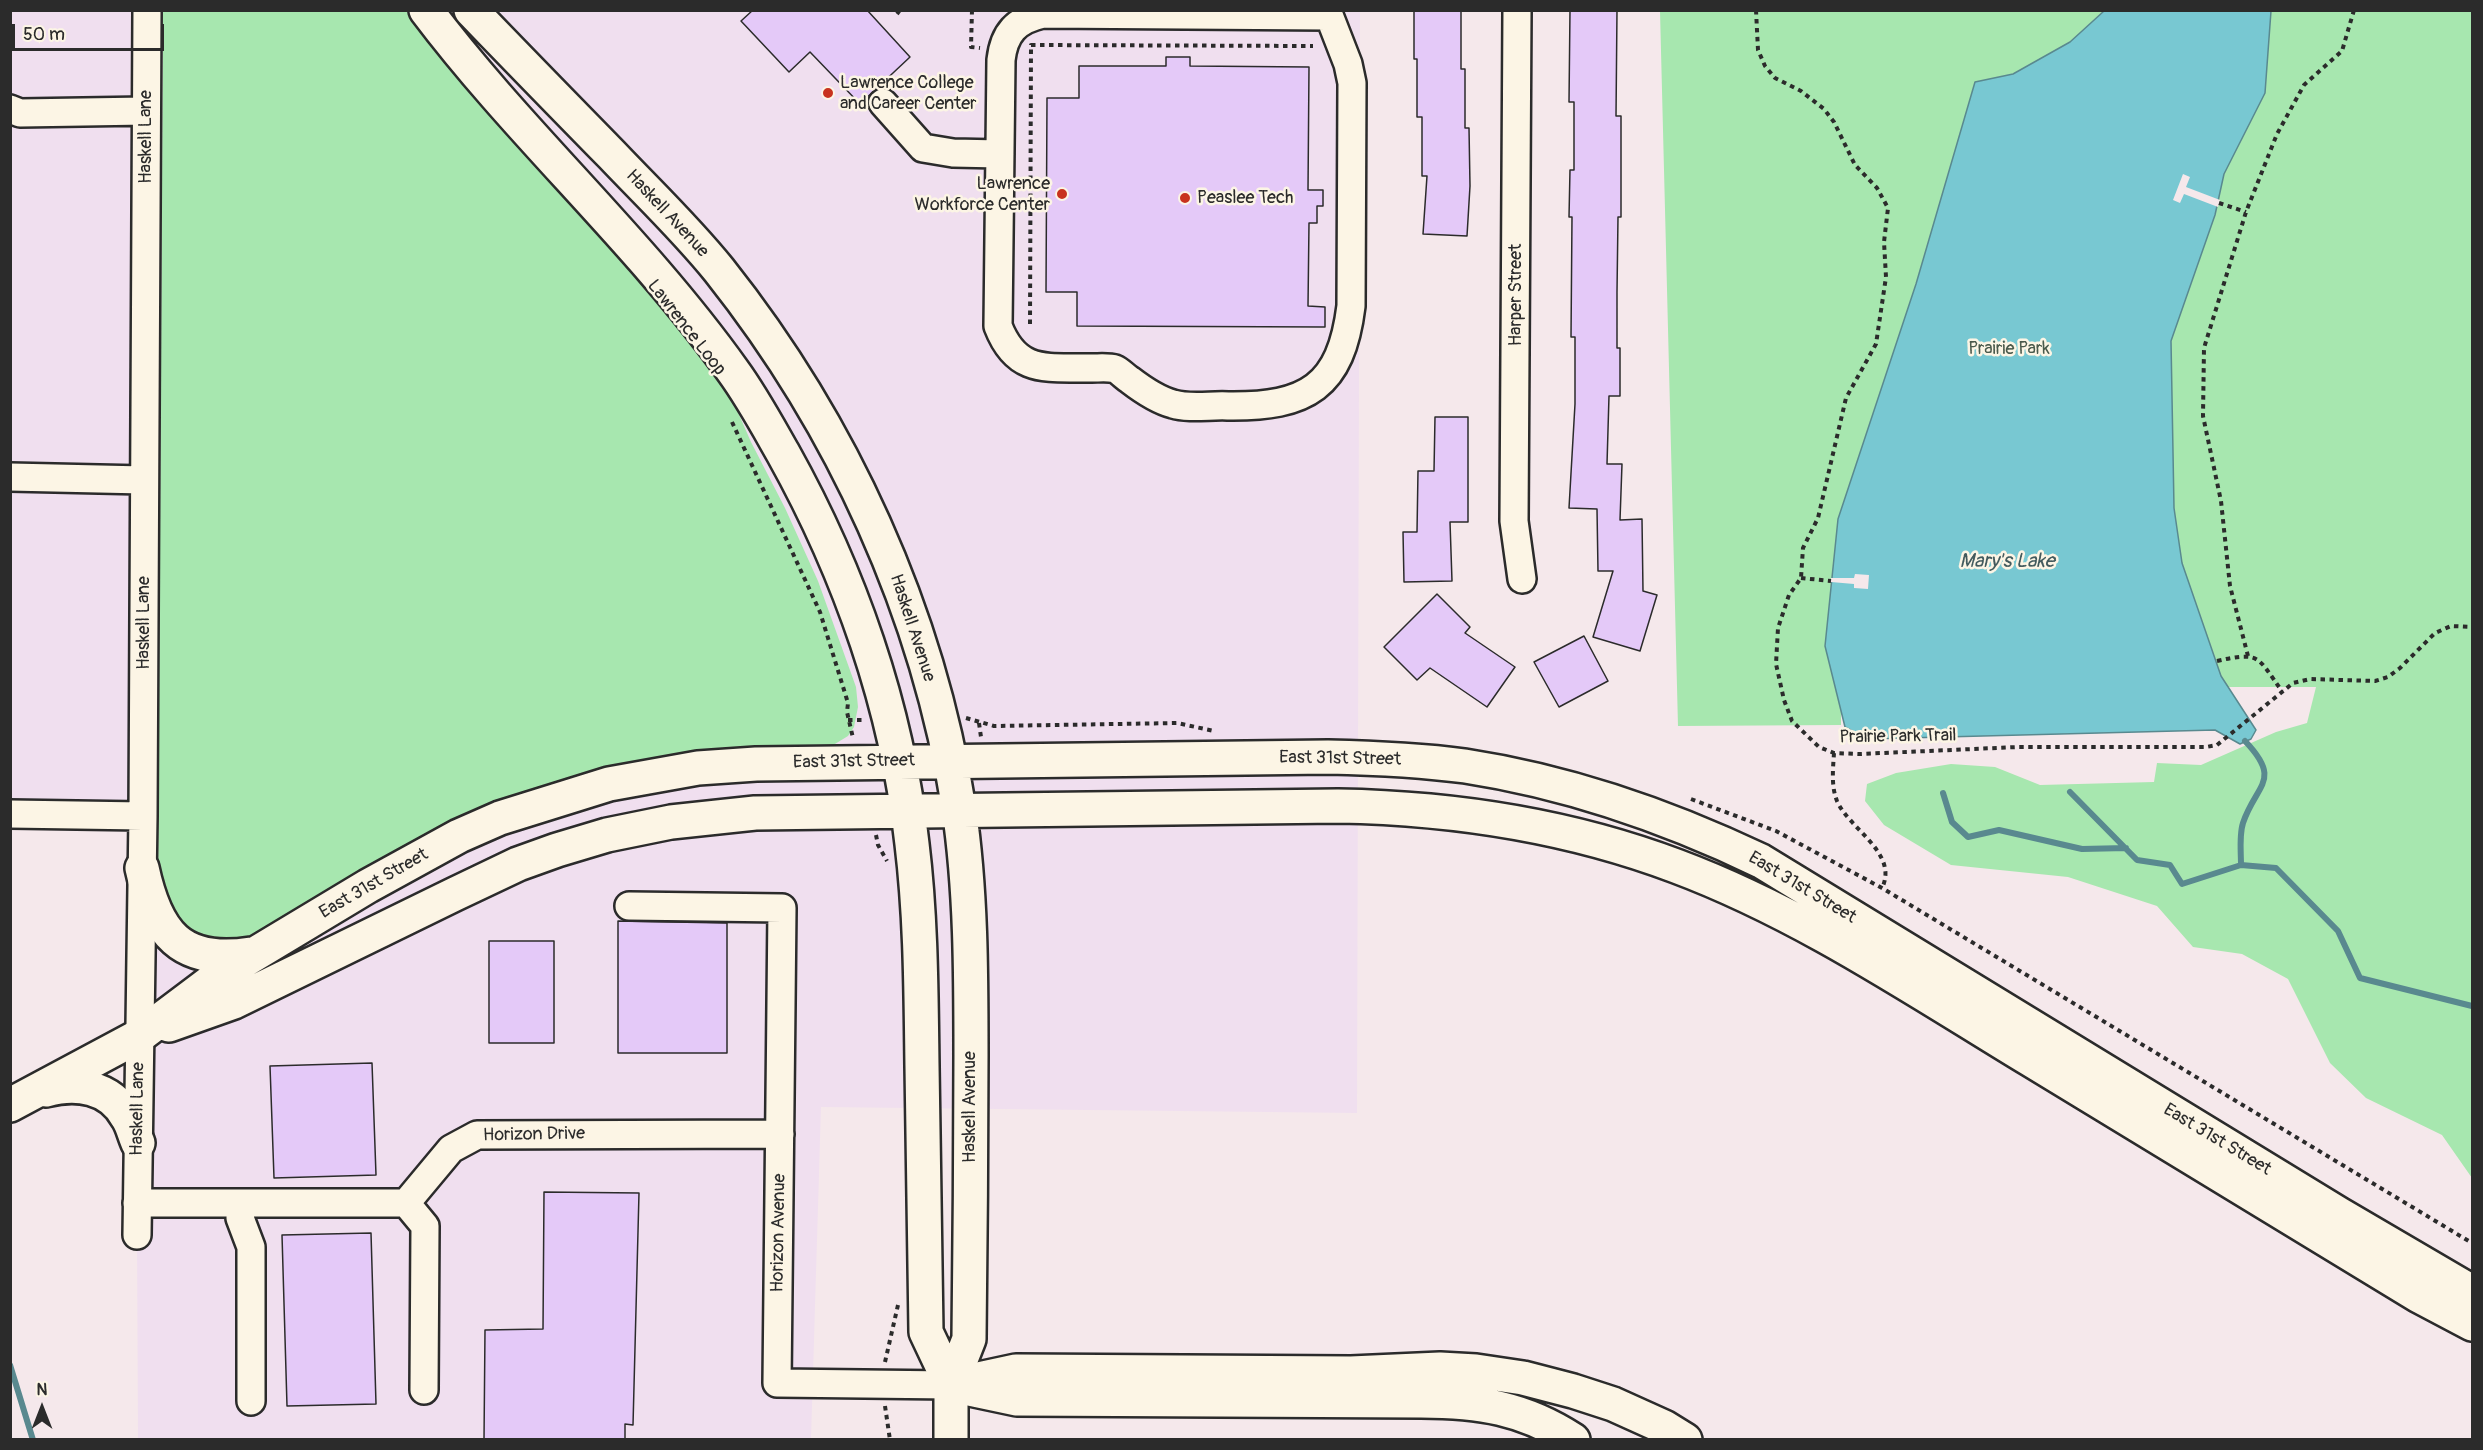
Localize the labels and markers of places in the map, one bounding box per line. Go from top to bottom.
place label: Lawrence College and Career Center [840,72,977,115]
marker: Lawrence College and Career Center [821,86,835,100]
place label: Lawrence Workforce Center [915,173,1050,216]
marker: Lawrence Workforce Center [1055,187,1069,201]
place label: Peaslee Tech [1197,187,1294,209]
marker: Peaslee Tech [1178,191,1192,205]

